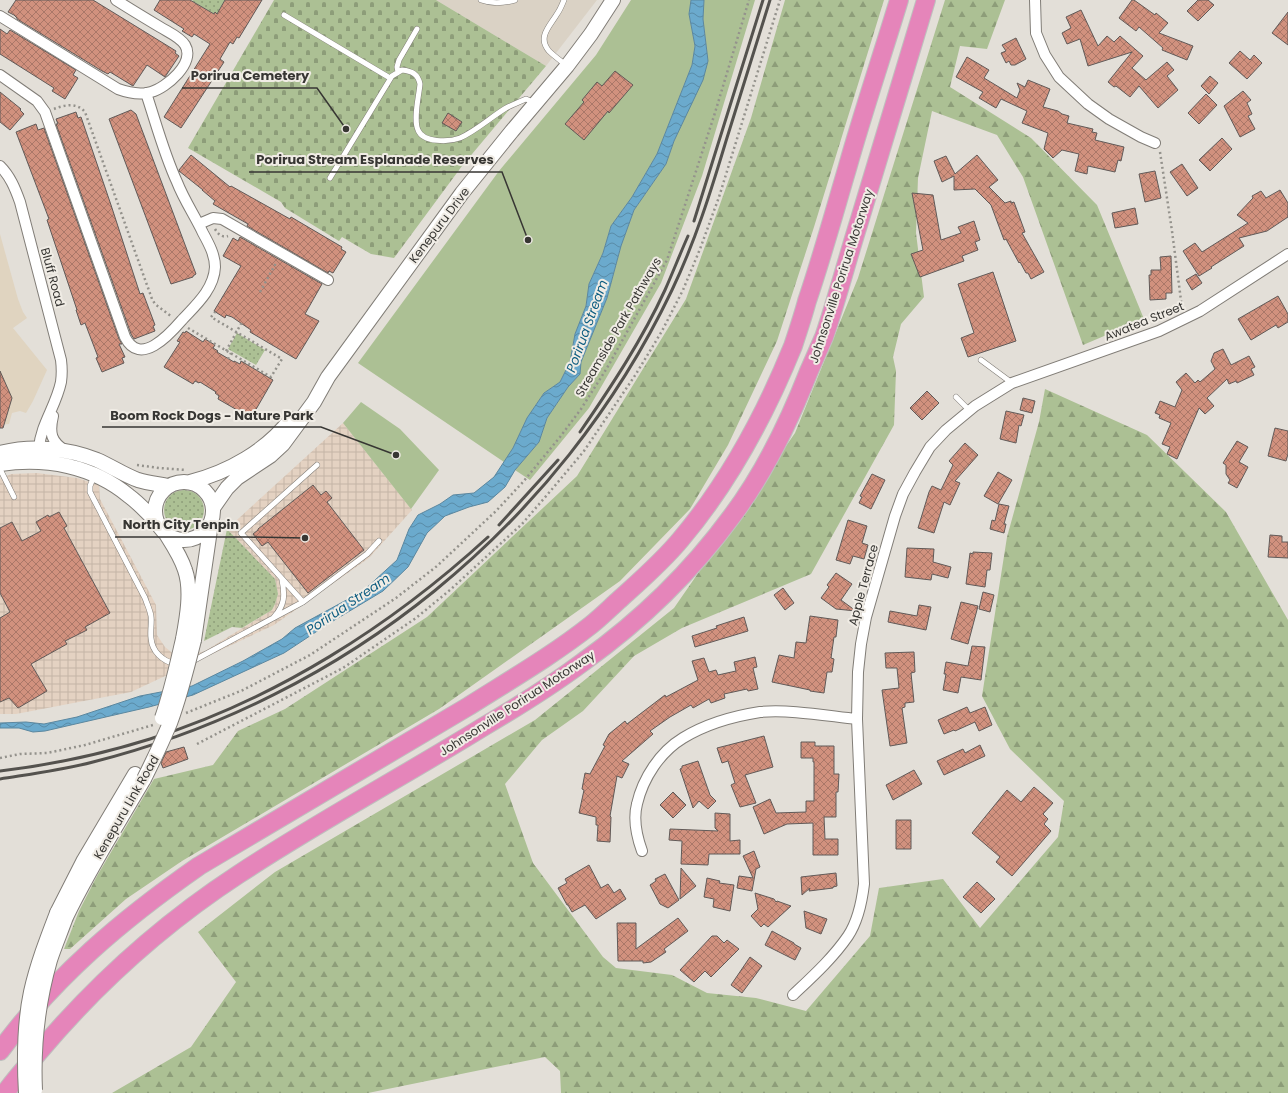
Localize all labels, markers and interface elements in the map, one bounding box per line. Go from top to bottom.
callout: Porirua Cemetery [182,63,317,88]
text: Porirua Cemetery [191,66,310,85]
callout: Porirua Stream Esplanade Reserves [249,147,502,172]
text: Porirua Stream Esplanade Reserves [256,150,494,169]
street label: Kenepuru Drive [405,184,473,266]
street label: Johnsonville Porirua Motorway [805,187,877,365]
street label: Bluff Road [37,246,69,308]
street label: Streamside Park Pathways [571,254,665,400]
water label: Porirua Stream [561,277,613,375]
street label: Awatea Street [1102,297,1186,345]
callout: Boom Rock Dogs - Nature Park [102,402,321,427]
text: Boom Rock Dogs - Nature Park [110,406,314,425]
callout: North City Tenpin [115,512,247,537]
text: North City Tenpin [123,515,239,534]
street label: Apple Terrace [844,542,882,628]
water label: Porirua Stream [302,569,394,639]
street label: Johnsonville Porirua Motorway [436,646,598,760]
street label: Kenepuru Link Road [89,752,163,862]

